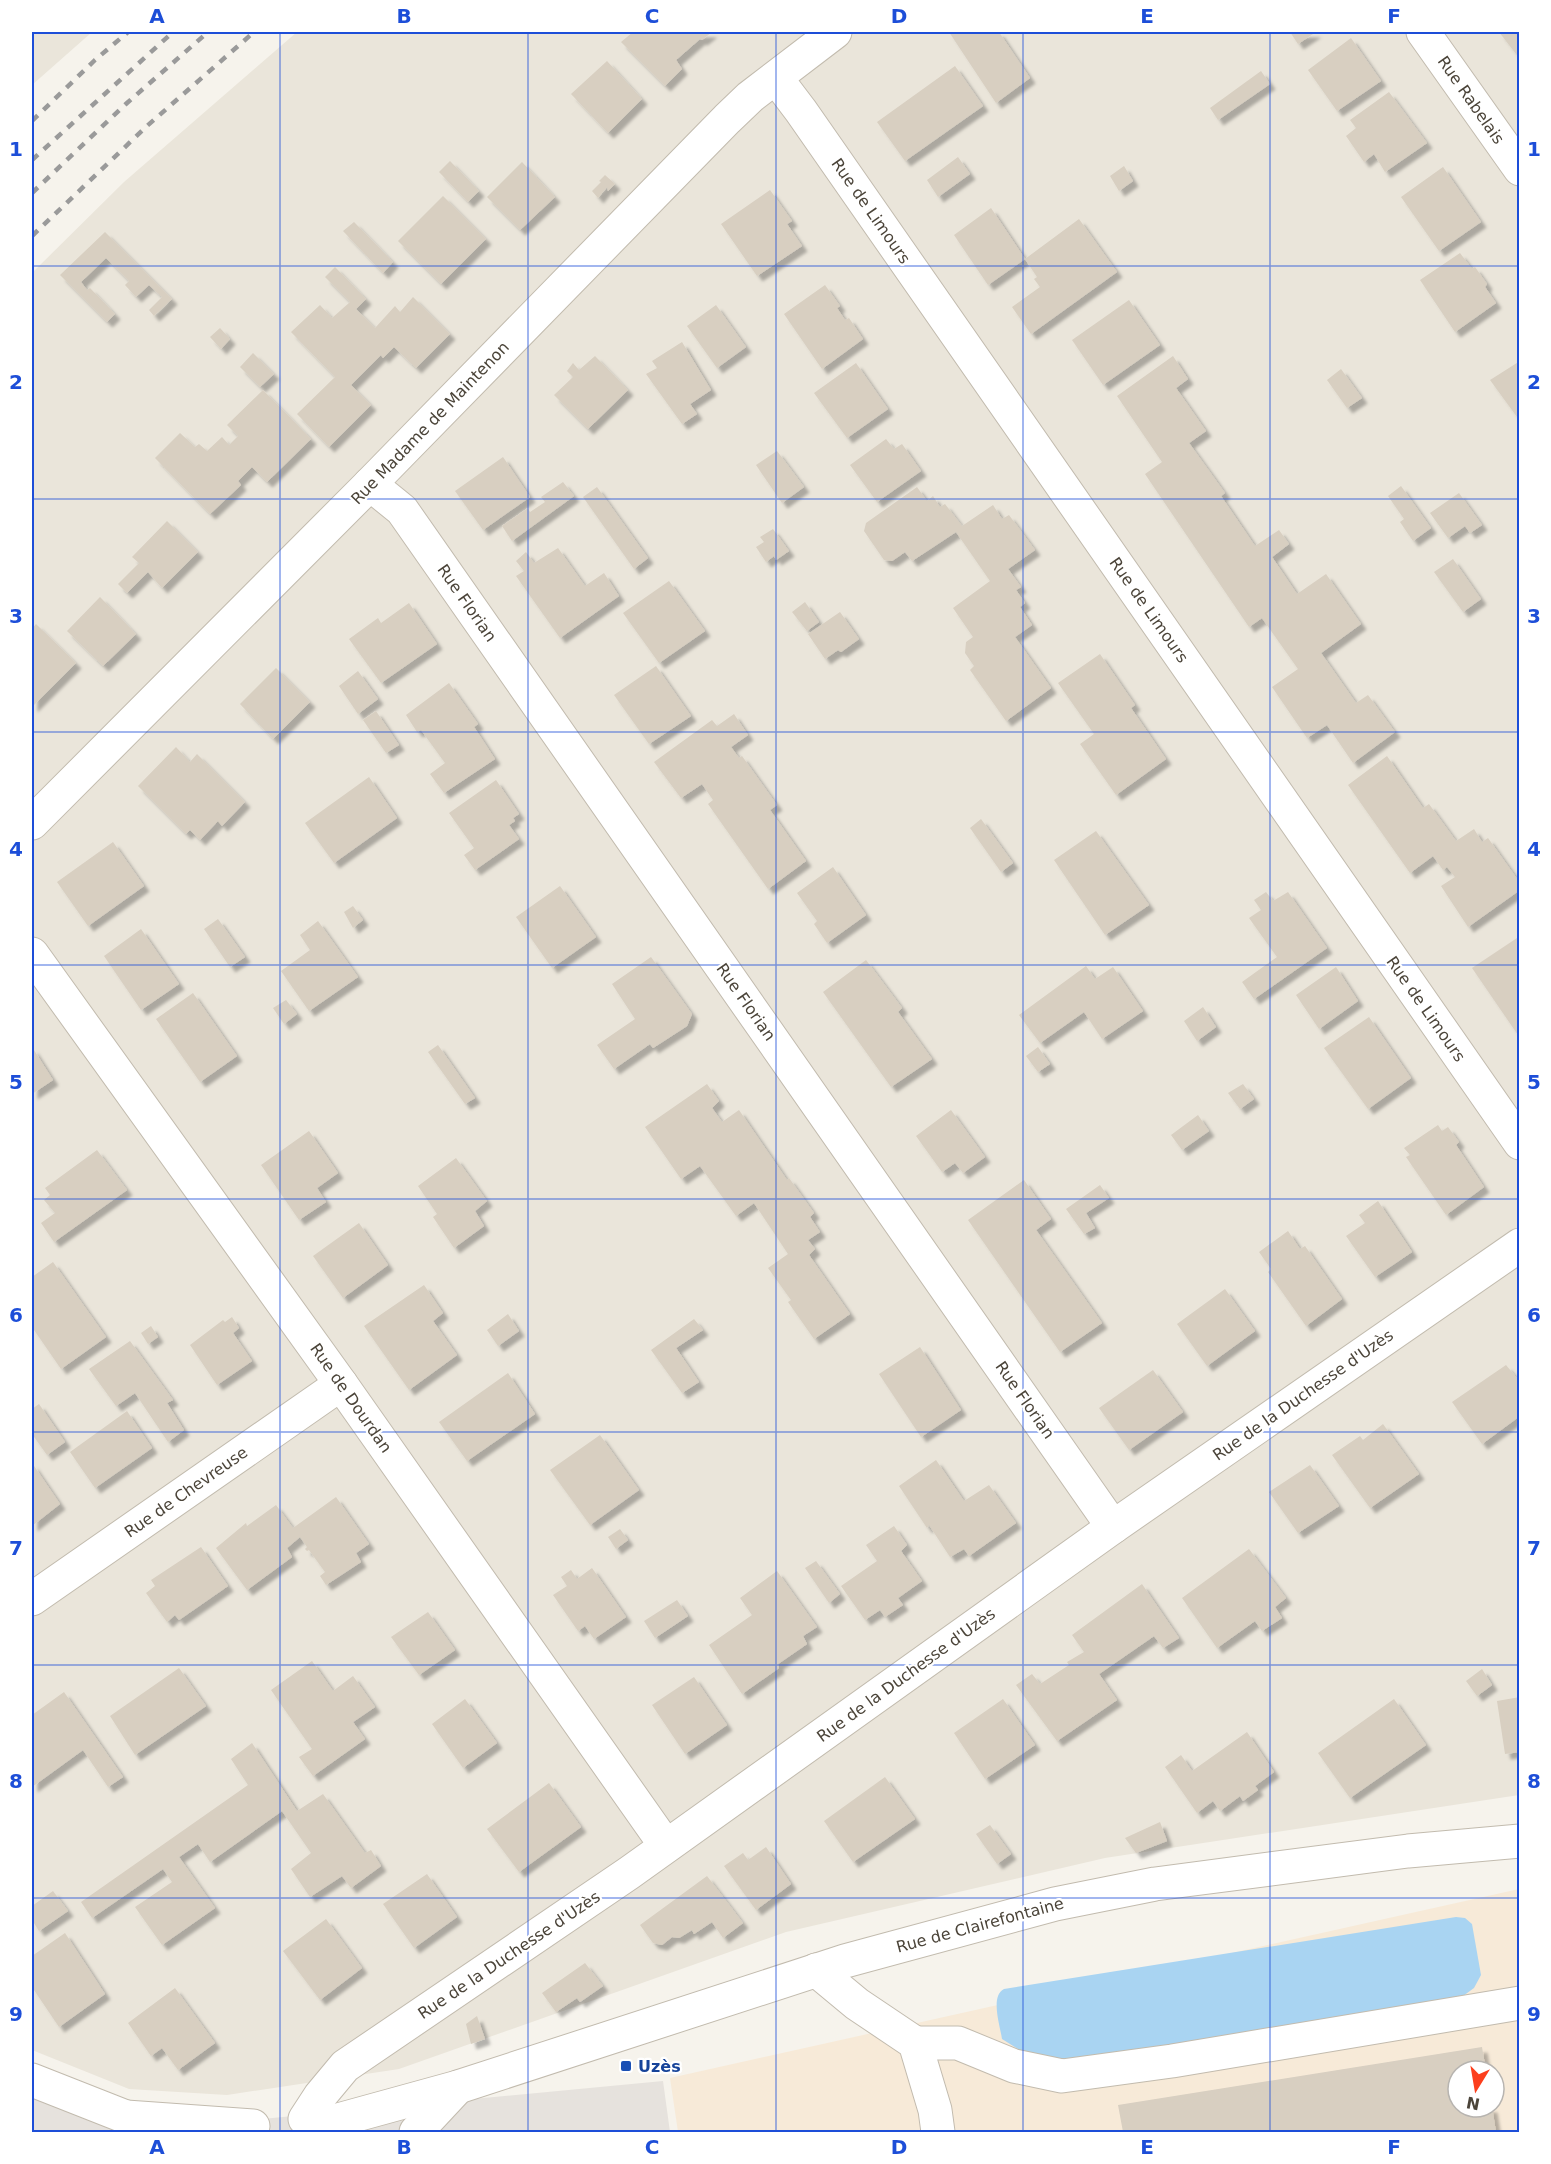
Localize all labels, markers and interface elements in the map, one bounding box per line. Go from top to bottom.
text: A [149,4,165,28]
text: B [396,4,412,28]
text: C [645,4,659,28]
text: D [891,4,907,28]
text: E [1140,4,1154,28]
text: F [1387,4,1401,28]
street label: Rue Rabelais [1434,52,1508,148]
text: 1 [9,137,23,161]
text: 1 [1527,137,1541,161]
street label: Rue de Limours [828,155,914,267]
street label: Rue Madame de Maintenon [347,338,513,508]
text: 2 [9,370,23,394]
text: 2 [1527,370,1541,394]
street label: Rue de Limours [1106,554,1192,666]
street label: Rue Florian [433,561,501,645]
text: 3 [9,604,23,628]
text: 3 [1527,604,1541,628]
text: 4 [9,837,23,861]
text: 4 [1527,837,1541,861]
street label: Rue de Limours [1383,953,1469,1065]
street label: Rue Florian [712,960,780,1044]
text: 5 [9,1070,23,1094]
text: 5 [1527,1070,1541,1094]
text: 6 [9,1303,23,1327]
text: 6 [1527,1303,1541,1327]
street label: Rue de la Duchesse d'Uzès [1209,1325,1397,1465]
street label: Rue de Dourdan [306,1340,396,1456]
street label: Rue Florian [991,1358,1059,1442]
street label: Rue de Chevreuse [121,1442,251,1542]
text: 7 [9,1536,23,1560]
text: 7 [1527,1536,1541,1560]
street label: Rue de la Duchesse d'Uzès [813,1604,999,1746]
text: 8 [9,1769,23,1793]
text: 8 [1527,1769,1541,1793]
street label: Rue de la Duchesse d'Uzès [414,1887,604,2023]
street label: Rue de Clairefontaine [894,1893,1066,1957]
text: 9 [9,2002,23,2026]
text: 9 [1527,2002,1541,2026]
place label: Uzès [638,2057,681,2076]
marker: Uzès [619,2059,633,2073]
north arrow [1446,2059,1506,2119]
text: N [1465,2093,1482,2114]
text: A [149,2135,165,2159]
text: B [396,2135,412,2159]
text: C [645,2135,659,2159]
text: D [891,2135,907,2159]
text: E [1140,2135,1154,2159]
text: F [1387,2135,1401,2159]

